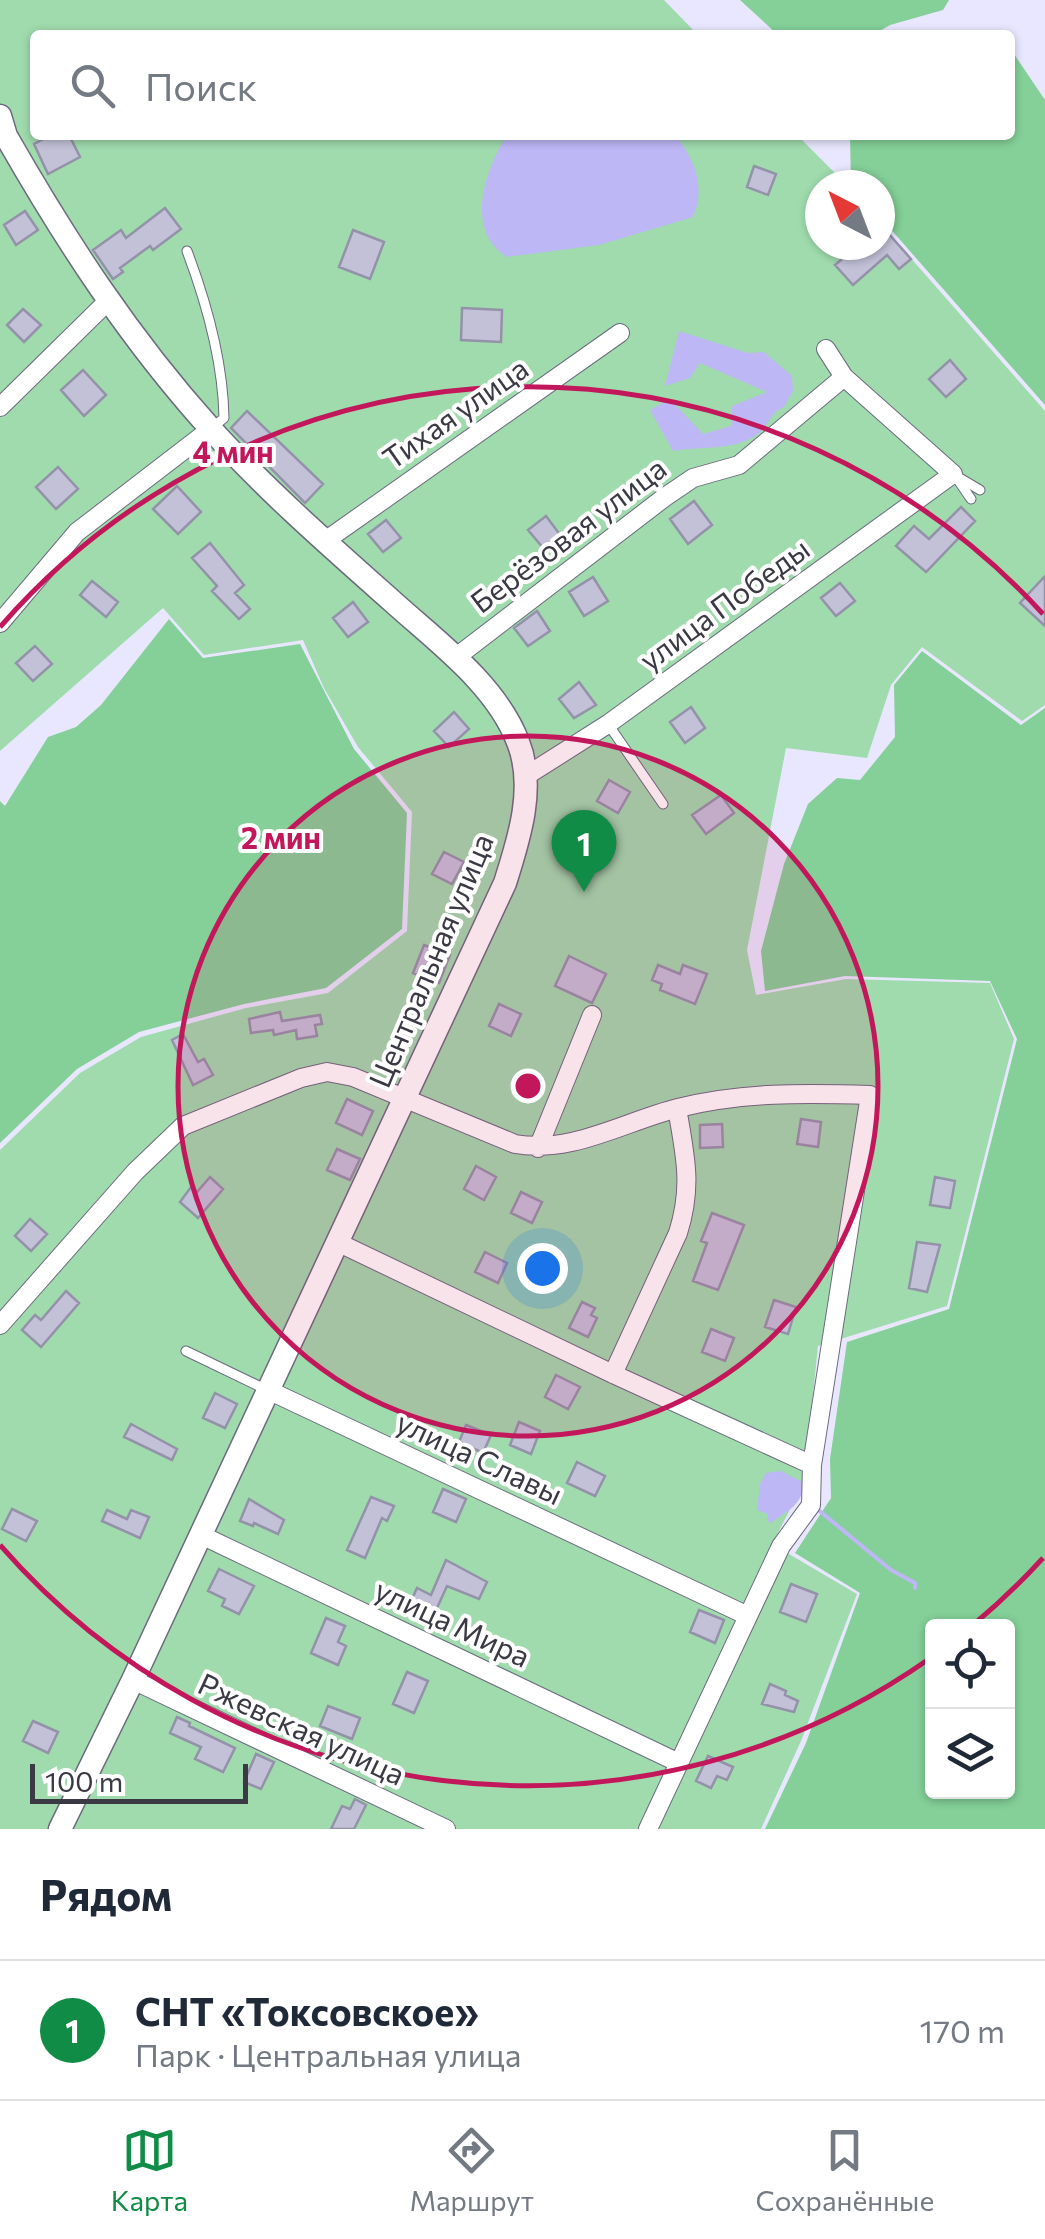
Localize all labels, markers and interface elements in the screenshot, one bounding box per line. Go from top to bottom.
search box [30,30,1015,140]
icon: search [65,58,120,113]
text: Поиск [145,62,257,109]
north arrow [805,170,895,260]
street label: Тихая улица [375,348,534,476]
text: 4 мин [192,432,274,469]
street label: Берёзовая улица [462,448,673,620]
street label: улица Победы [631,529,816,677]
pin: 1 [552,810,616,892]
text: 2 мин [241,818,321,855]
street label: Центральная улица [360,828,500,1092]
centre of rings [510,1068,546,1104]
your location [517,1243,568,1294]
street label: улица Славы [391,1402,569,1511]
street label: улица Мира [370,1570,536,1674]
map controls [925,1619,1015,1799]
button: locate [925,1619,1015,1709]
street label: Ржевская улица [193,1664,411,1792]
button: layers [925,1709,1015,1799]
scale bar [30,1759,248,1804]
text: 100 m [45,1764,123,1798]
text: Рядом [40,1868,172,1920]
text: СНТ «Токсовское» [135,1987,479,2034]
text: 1 [65,2010,80,2050]
text: 170 m [920,2010,1005,2050]
text: Парк · Центральная улица [135,2034,521,2074]
tab: Карта [111,2123,188,2217]
tab: Маршрут [410,2123,534,2217]
tab: Сохранённые [755,2123,934,2217]

